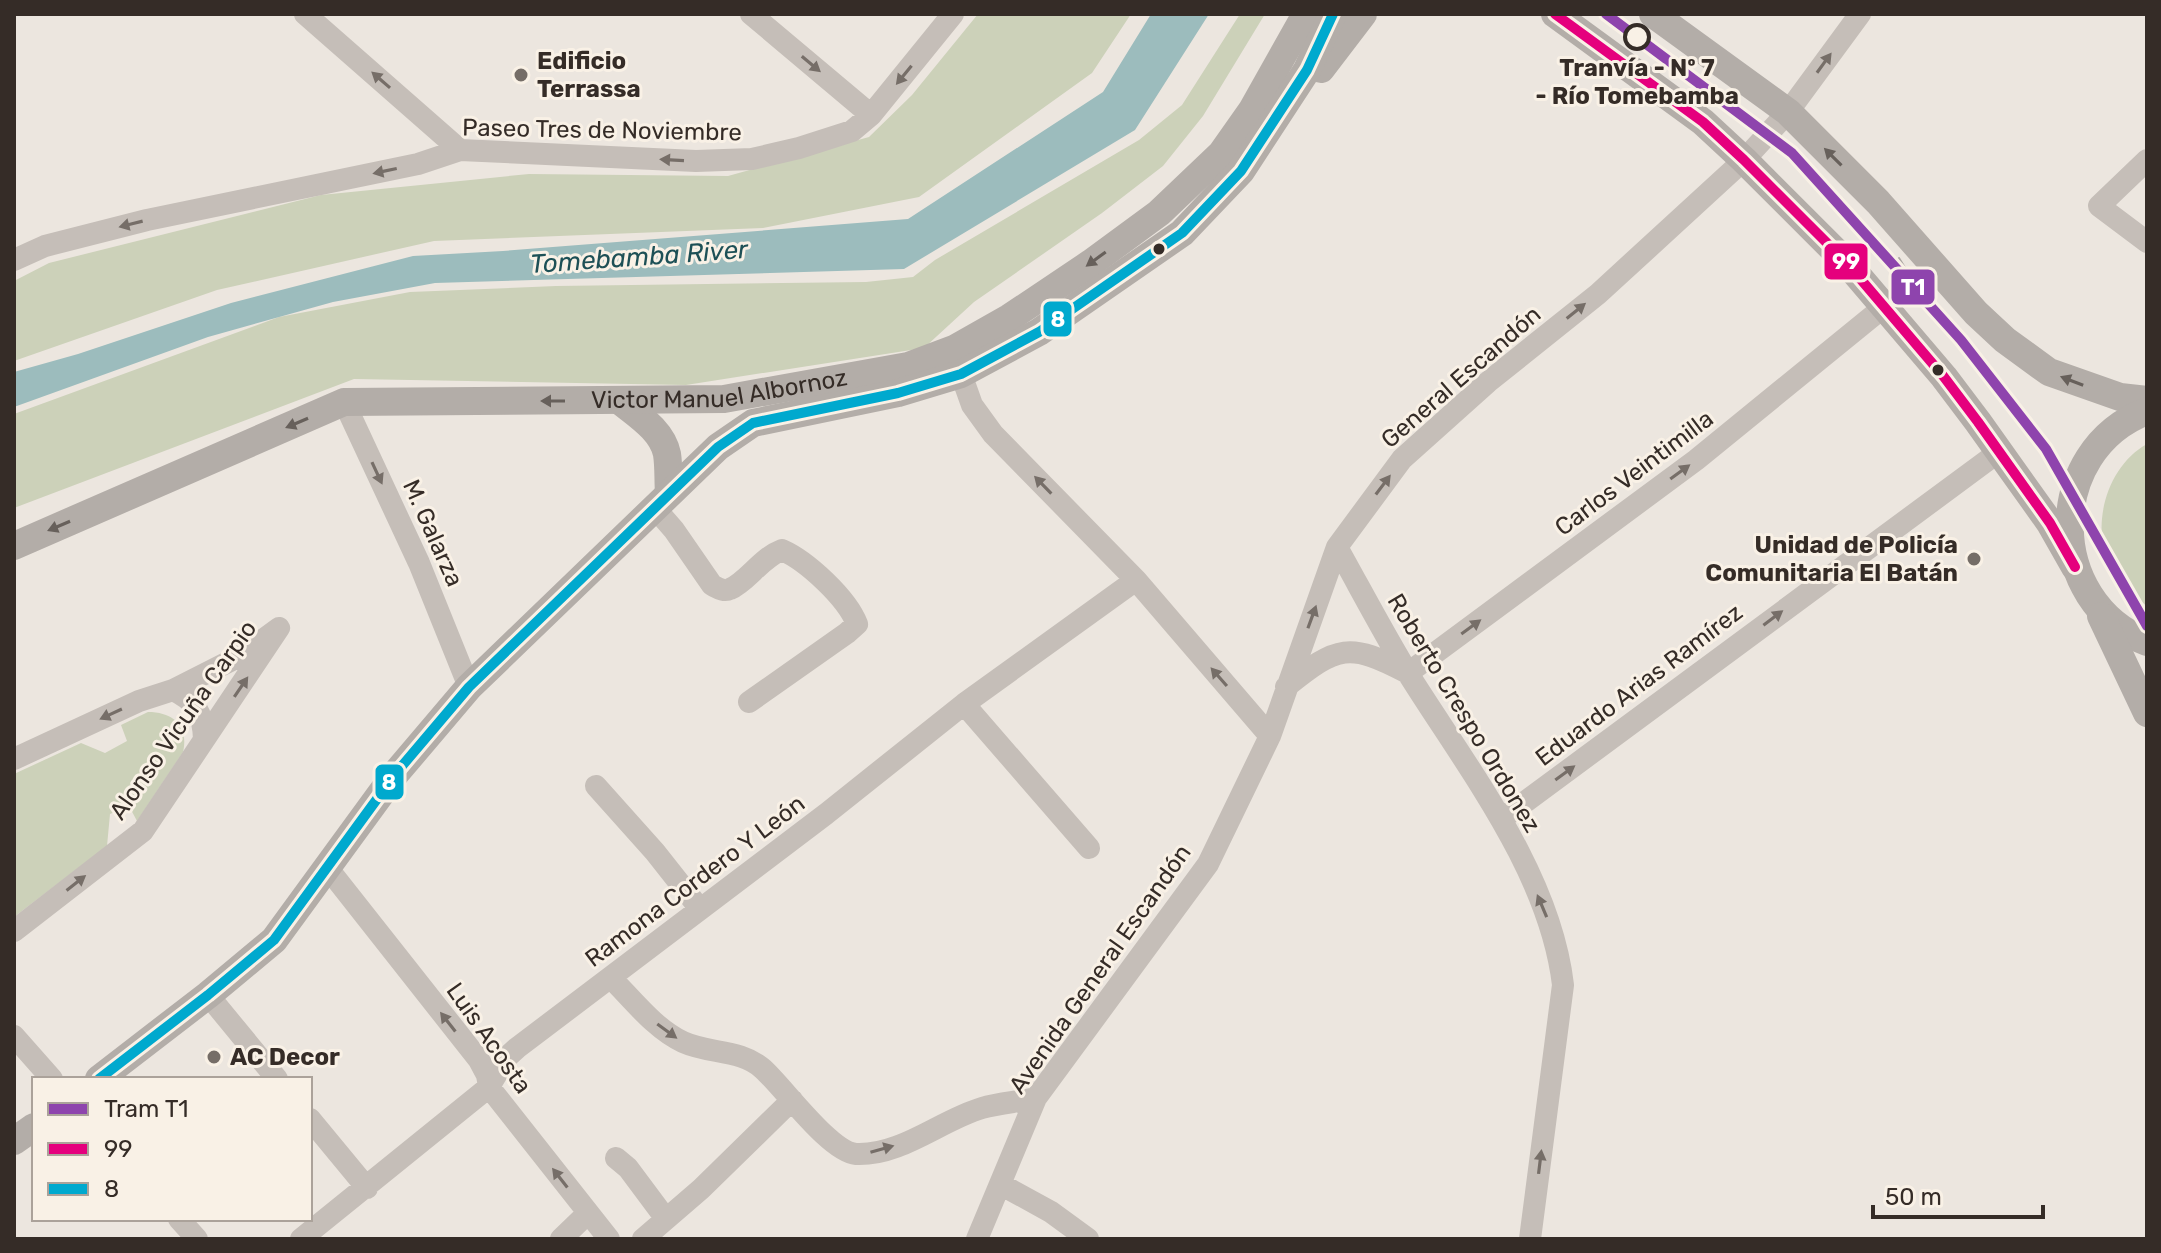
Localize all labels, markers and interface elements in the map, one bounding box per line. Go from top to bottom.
marker: Tranvía - Nº 7 - Río Tomebamba [1624,24,1650,50]
place label: Edificio Terrassa [537,47,641,103]
one-way arrow [1816,52,1832,74]
place label: Tranvía - Nº 7 - Río Tomebamba [1535,54,1739,110]
one-way arrow [800,55,820,72]
one-way arrow [896,65,912,85]
marker: Edificio Terrassa [512,66,530,84]
one-way arrow [371,72,391,89]
street label: Paseo Tres de Noviembre [462,114,742,146]
one-way arrow [1824,148,1843,167]
one-way arrow [659,154,684,167]
one-way arrow [373,165,398,178]
one-way arrow [118,219,143,231]
water label: Tomebamba River [529,234,750,280]
unlabelled marker [1151,241,1167,257]
line badge: 99 [1823,242,1869,281]
text: 99 [1832,248,1860,275]
one-way arrow [1085,251,1107,267]
line badge: T1 [1890,268,1936,306]
text: T1 [1901,274,1925,301]
line badge: 8 [1042,300,1073,338]
street label: General Escandón [1376,300,1546,454]
one-way arrow [1566,304,1586,320]
text: 8 [1051,306,1065,333]
unlabelled marker [1930,362,1946,378]
street label: Victor Manuel Albornoz [591,363,849,414]
one-way arrow [2060,374,2084,387]
one-way arrow [540,395,565,407]
street label: Carlos Veintimilla [1549,404,1719,542]
one-way arrow [285,416,309,429]
one-way arrow [370,461,384,485]
one-way arrow [1670,465,1690,481]
one-way arrow [1375,474,1391,496]
street label: M. Galarza [397,475,469,591]
one-way arrow [1034,476,1053,495]
one-way arrow [47,520,70,533]
place label: Unidad de Policía Comunitaria El Batán [1705,531,1958,587]
marker: Unidad de Policía Comunitaria El Batán [1965,550,1983,568]
street label: Roberto Crespo Ordonez [1382,589,1546,837]
street label: Eduardo Arias Ramírez [1530,598,1748,772]
one-way arrow [1306,605,1318,629]
one-way arrow [1763,610,1783,626]
street label: Alonso Vicuña Carpio [104,615,262,825]
one-way arrow [1461,619,1481,635]
one-way arrow [1211,667,1228,687]
one-way arrow [233,676,248,697]
one-way arrow [99,707,123,721]
line badge: 8 [374,763,405,801]
one-way arrow [1554,766,1575,781]
text: 8 [382,769,396,796]
street label: Ramona Cordero Y León [580,789,810,973]
street label: Avenida General Escandón [1003,839,1197,1099]
one-way arrow [66,876,86,892]
one-way arrow [1536,895,1549,918]
street label: Luis Acosta [441,977,537,1099]
one-way arrow [441,1012,457,1032]
one-way arrow [657,1023,677,1039]
place label: AC Decor [230,1043,340,1071]
marker: AC Decor [205,1048,223,1066]
legend [32,1077,312,1221]
text: Tram T1 [104,1095,189,1123]
text: 99 [104,1135,132,1163]
one-way arrow [871,1142,895,1155]
one-way arrow [1534,1149,1547,1174]
one-way arrow [553,1168,569,1188]
scale bar [1873,1169,2043,1219]
text: 8 [104,1175,119,1203]
text: 50 m [1885,1183,1942,1211]

